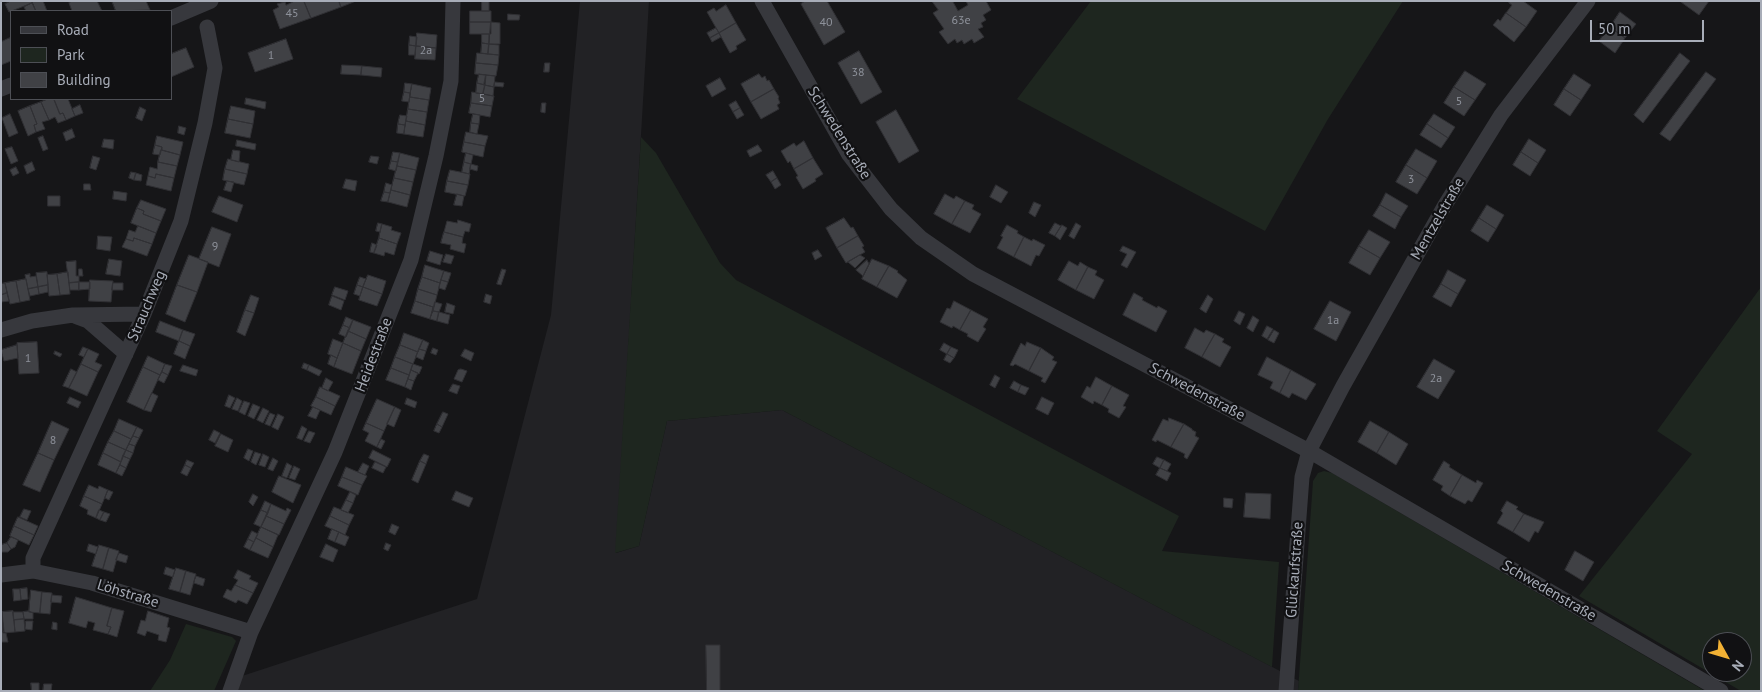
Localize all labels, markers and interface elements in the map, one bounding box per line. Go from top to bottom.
house number: 45 [285,7,299,21]
legend [10,10,172,100]
scale bar [1592,10,1706,42]
house number: 63e [951,14,971,28]
house number: 40 [819,16,833,30]
text: 50 m [1598,19,1631,38]
text: Road [57,20,89,39]
house number: 2a [420,44,432,58]
text: Park [57,45,85,64]
house number: 1 [268,49,274,63]
house number: 38 [851,66,865,80]
text: Building [57,70,111,89]
street label: Schwedenstraße [803,83,875,183]
house number: 5 [479,92,485,106]
house number: 5 [1456,95,1462,109]
house number: 3 [1408,173,1414,187]
street label: Mentzelstraße [1407,175,1469,263]
house number: 9 [212,240,218,254]
street label: Strauchweg [124,268,170,344]
house number: 1a [1327,314,1339,328]
street label: Heidestraße [352,315,396,395]
house number: 1 [25,352,31,366]
street label: Schwedenstraße [1146,359,1248,425]
house number: 2a [1430,372,1442,386]
house number: 8 [50,434,56,448]
street label: Glückaufstraße [1283,521,1307,619]
street label: Schwedenstraße [1499,557,1599,625]
street label: Löhstraße [95,576,161,612]
north arrow [1702,632,1752,682]
text: N [1728,657,1748,675]

